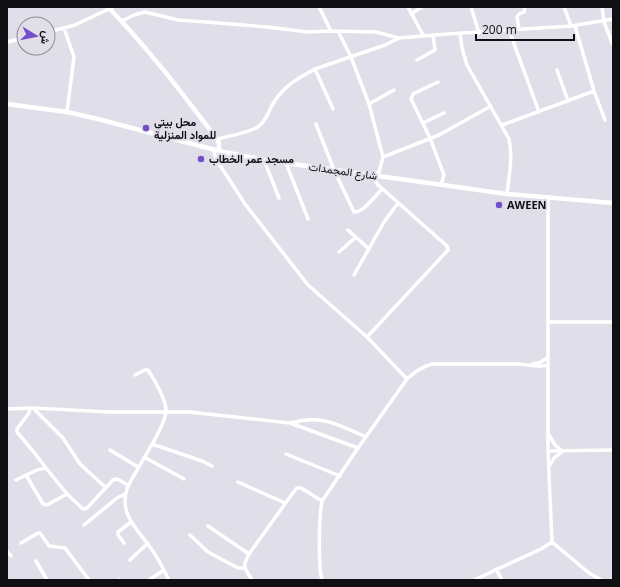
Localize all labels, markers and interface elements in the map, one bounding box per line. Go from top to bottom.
north arrow [16,16,56,56]
scale bar [476,16,574,42]
text: 200 m [482,21,517,38]
text: ش [38,30,55,46]
place label: محل بيتي للمواد المنزلية [154,114,216,142]
marker: محل بيتي للمواد المنزلية [141,123,151,133]
place label: مسجد عمر الخطاب [209,151,294,166]
marker: مسجد عمر الخطاب [196,154,206,164]
street label: شارع المجمدات [308,158,379,184]
place label: AWEEN [507,197,547,212]
marker: AWEEN [494,200,504,210]

